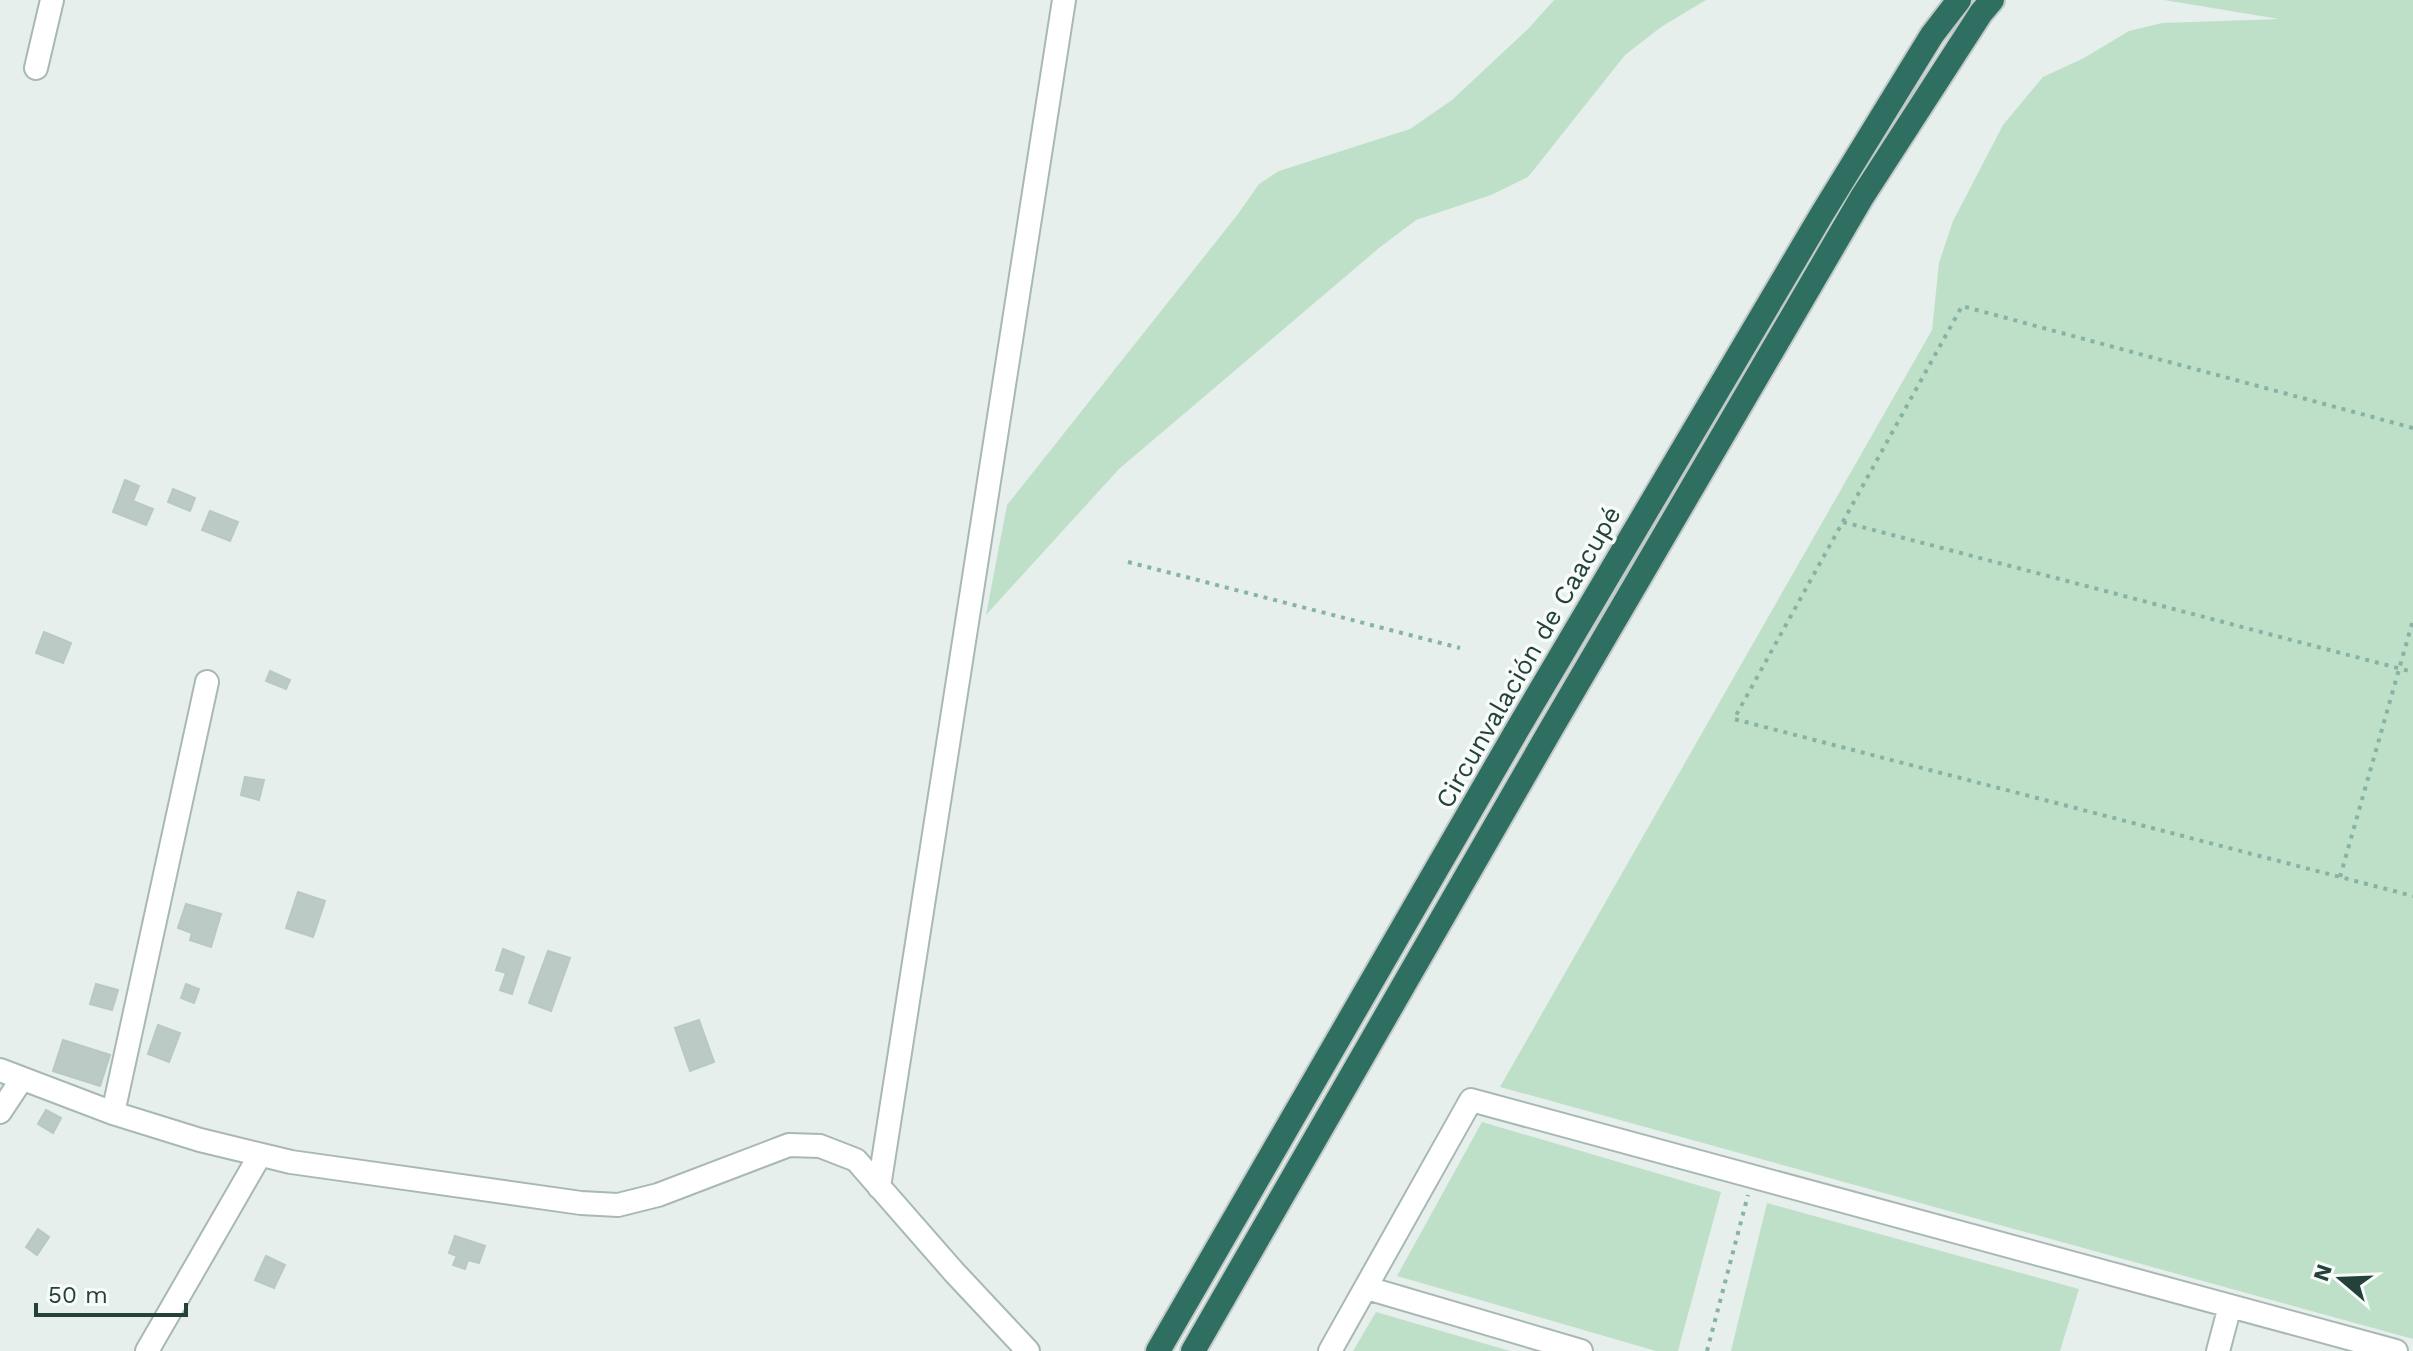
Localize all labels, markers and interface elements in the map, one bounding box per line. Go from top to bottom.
street label: Circunvalación de Caacupé [1429,501,1627,813]
north arrow [2301,1239,2381,1319]
text: N [2308,1261,2337,1284]
scale bar [36,1267,186,1317]
text: 50 m [48,1281,108,1309]

